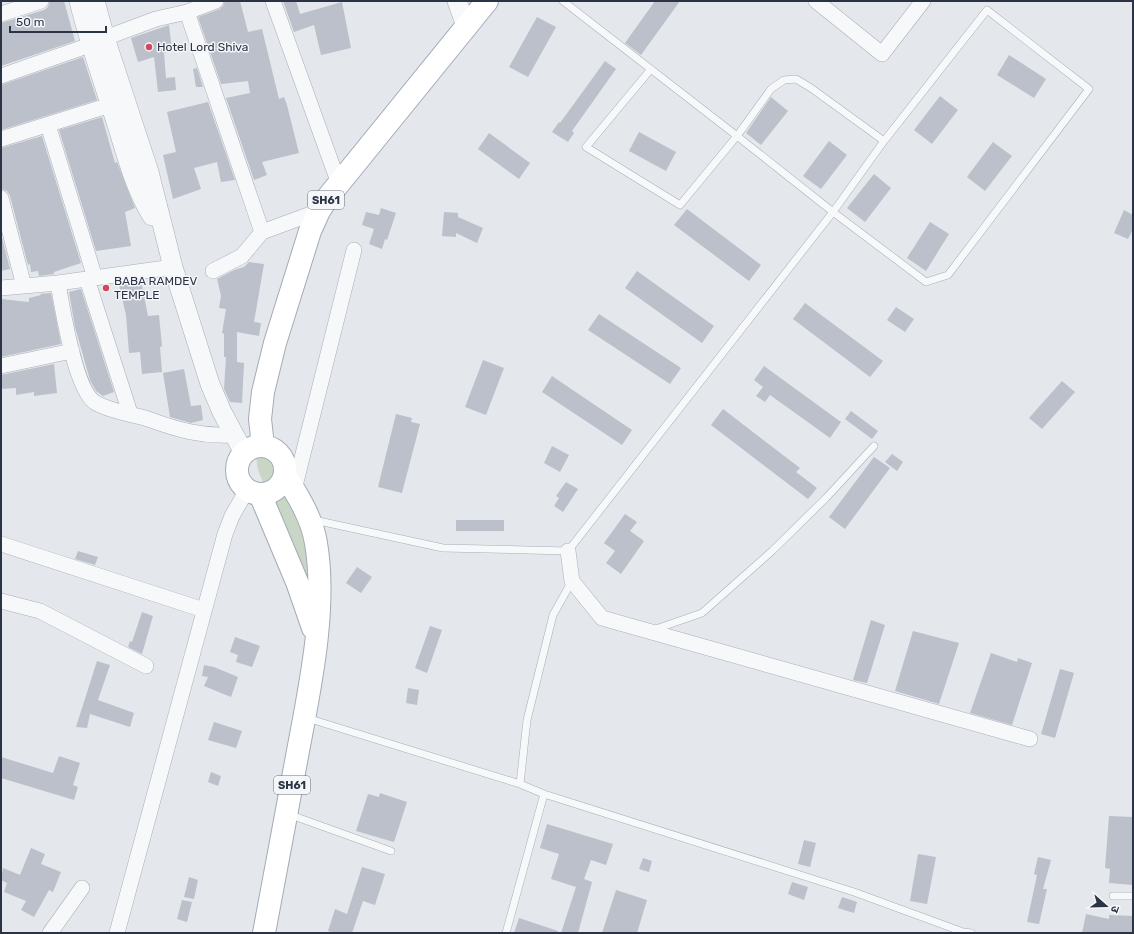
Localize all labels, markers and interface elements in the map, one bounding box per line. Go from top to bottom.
scale bar [10,8,106,34]
text: 50 m [16,15,44,29]
place label: Hotel Lord Shiva [157,40,248,54]
marker: Hotel Lord Shiva [144,42,154,52]
road number: SH61 [308,191,344,209]
place label: BABA RAMDEV TEMPLE [114,274,197,302]
marker: BABA RAMDEV TEMPLE [101,283,111,293]
road number: SH61 [274,776,310,794]
north arrow [1086,886,1126,926]
text: उ [1108,904,1122,915]

